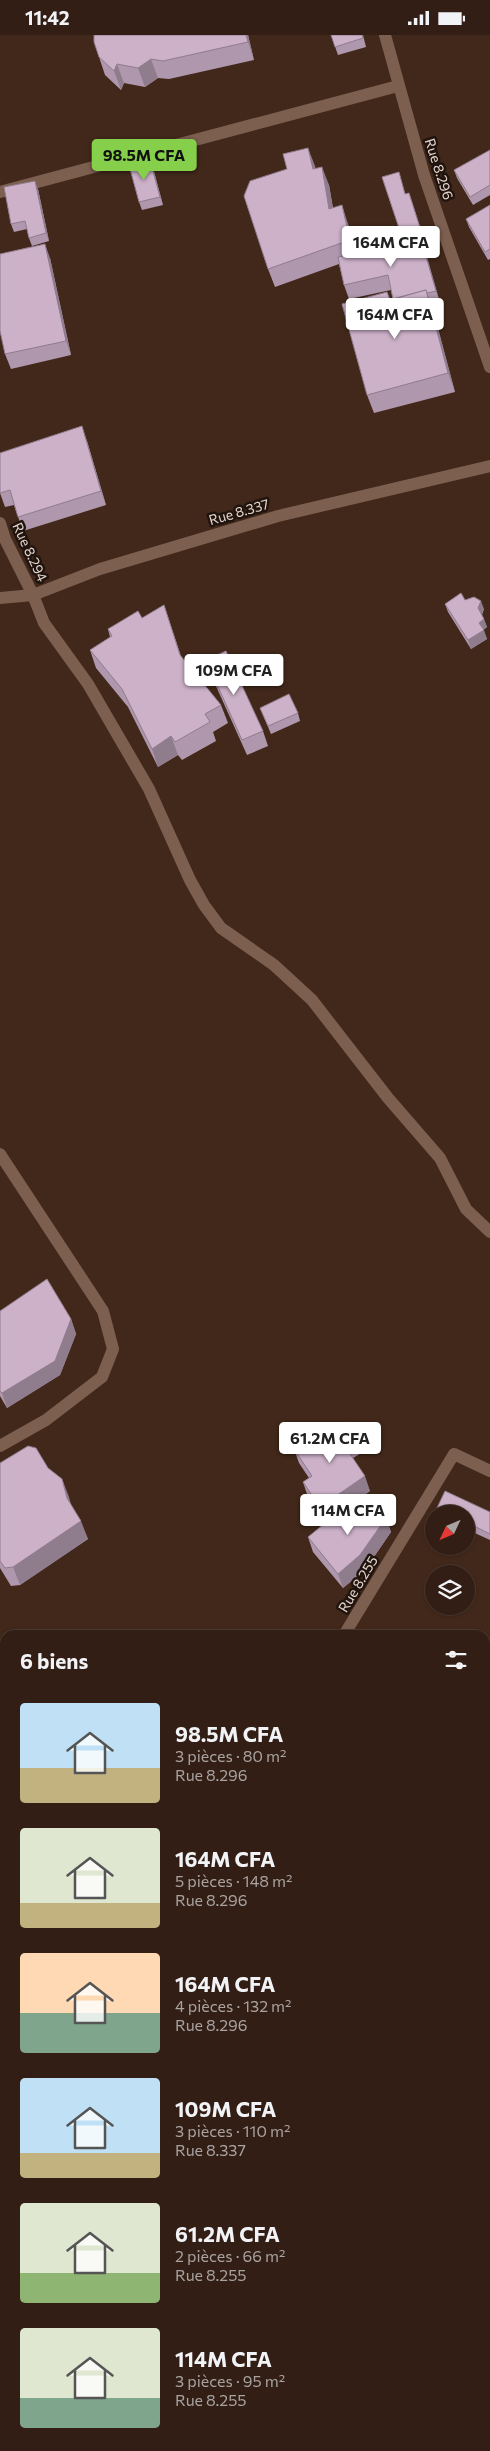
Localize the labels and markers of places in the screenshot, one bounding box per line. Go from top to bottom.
pin: 98.5M CFA [87,139,201,181]
pin: 164M CFA [339,225,443,268]
pin: 164M CFA [343,297,447,340]
pin: 109M CFA [182,653,286,696]
pin: 61.2M CFA [273,1421,387,1464]
pin: 114M CFA [296,1493,400,1536]

